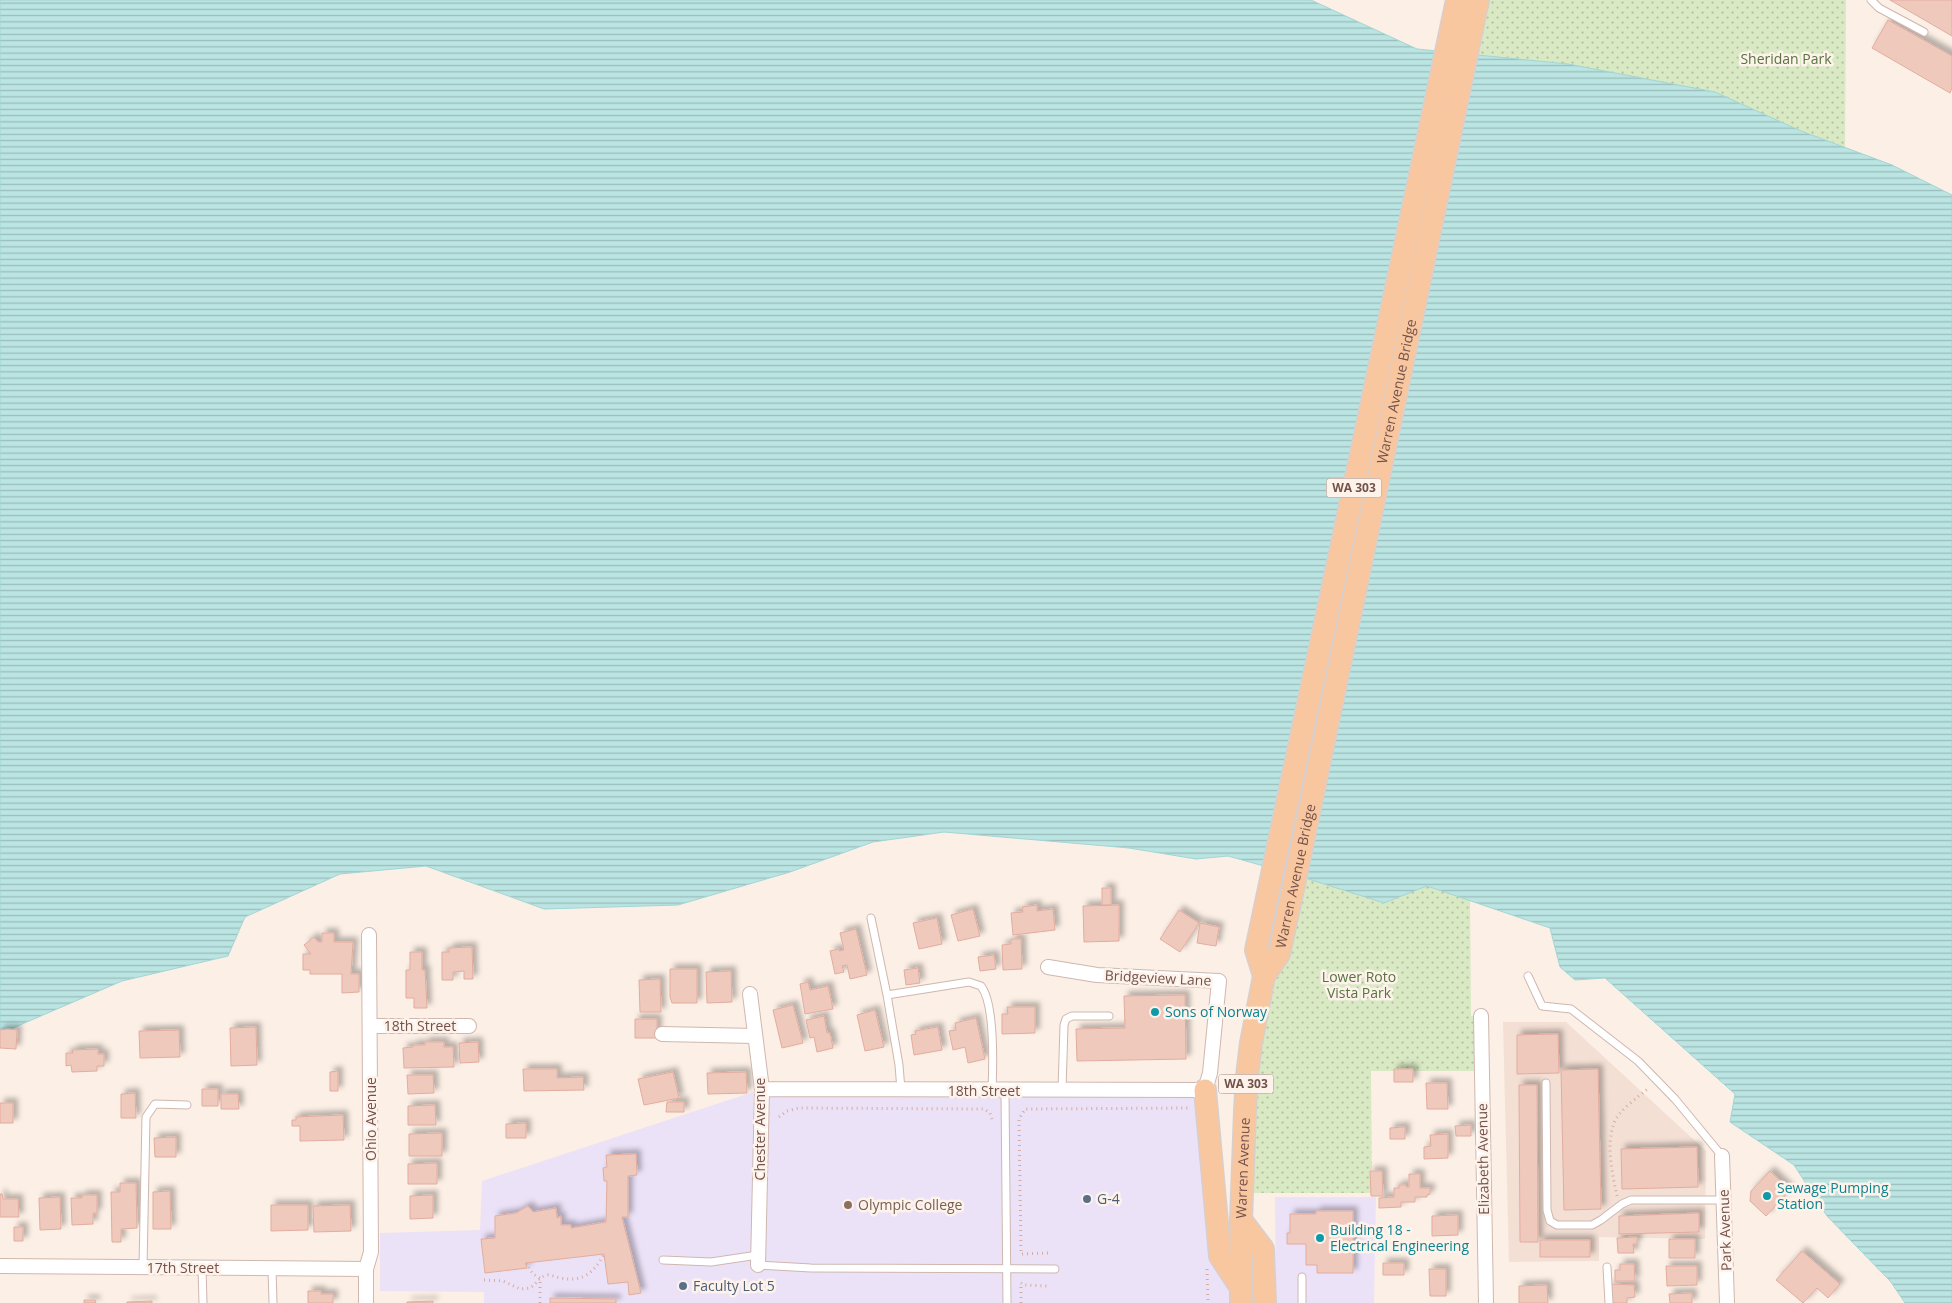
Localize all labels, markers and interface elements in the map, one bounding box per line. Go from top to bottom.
park label: Sheridan Park [1740,49,1832,68]
street label: Warren Avenue Bridge [1372,317,1420,465]
road number: WA 303 [1326,478,1382,498]
street label: Warren Avenue Bridge [1271,802,1320,950]
street label: Bridgeview Lane [1104,965,1212,990]
park label: Lower Roto Vista Park [1322,967,1396,1002]
place label: Sons of Norway [1165,1002,1268,1021]
marker: Sons of Norway [1149,1006,1161,1018]
street label: 18th Street [384,1016,456,1035]
road number: WA 303 [1218,1074,1274,1094]
street label: Ohio Avenue [361,1077,380,1161]
street label: Chester Avenue [750,1077,769,1180]
street label: 18th Street [948,1081,1020,1100]
street label: Elizabeth Avenue [1472,1103,1493,1215]
street label: Warren Avenue [1231,1117,1254,1219]
place label: Sewage Pumping Station [1777,1178,1889,1213]
place label: G-4 [1097,1189,1120,1208]
street label: Park Avenue [1714,1189,1735,1271]
marker: Sewage Pumping Station [1761,1190,1773,1202]
marker: G-4 [1081,1193,1093,1205]
place label: Olympic College [858,1195,963,1214]
marker: Olympic College [842,1199,854,1211]
place label: Building 18 - Electrical Engineering [1330,1220,1469,1255]
marker: Building 18 - Electrical Engineering [1314,1232,1326,1244]
street label: 17th Street [147,1258,219,1277]
place label: Faculty Lot 5 [693,1276,775,1295]
marker: Faculty Lot 5 [677,1280,689,1292]

